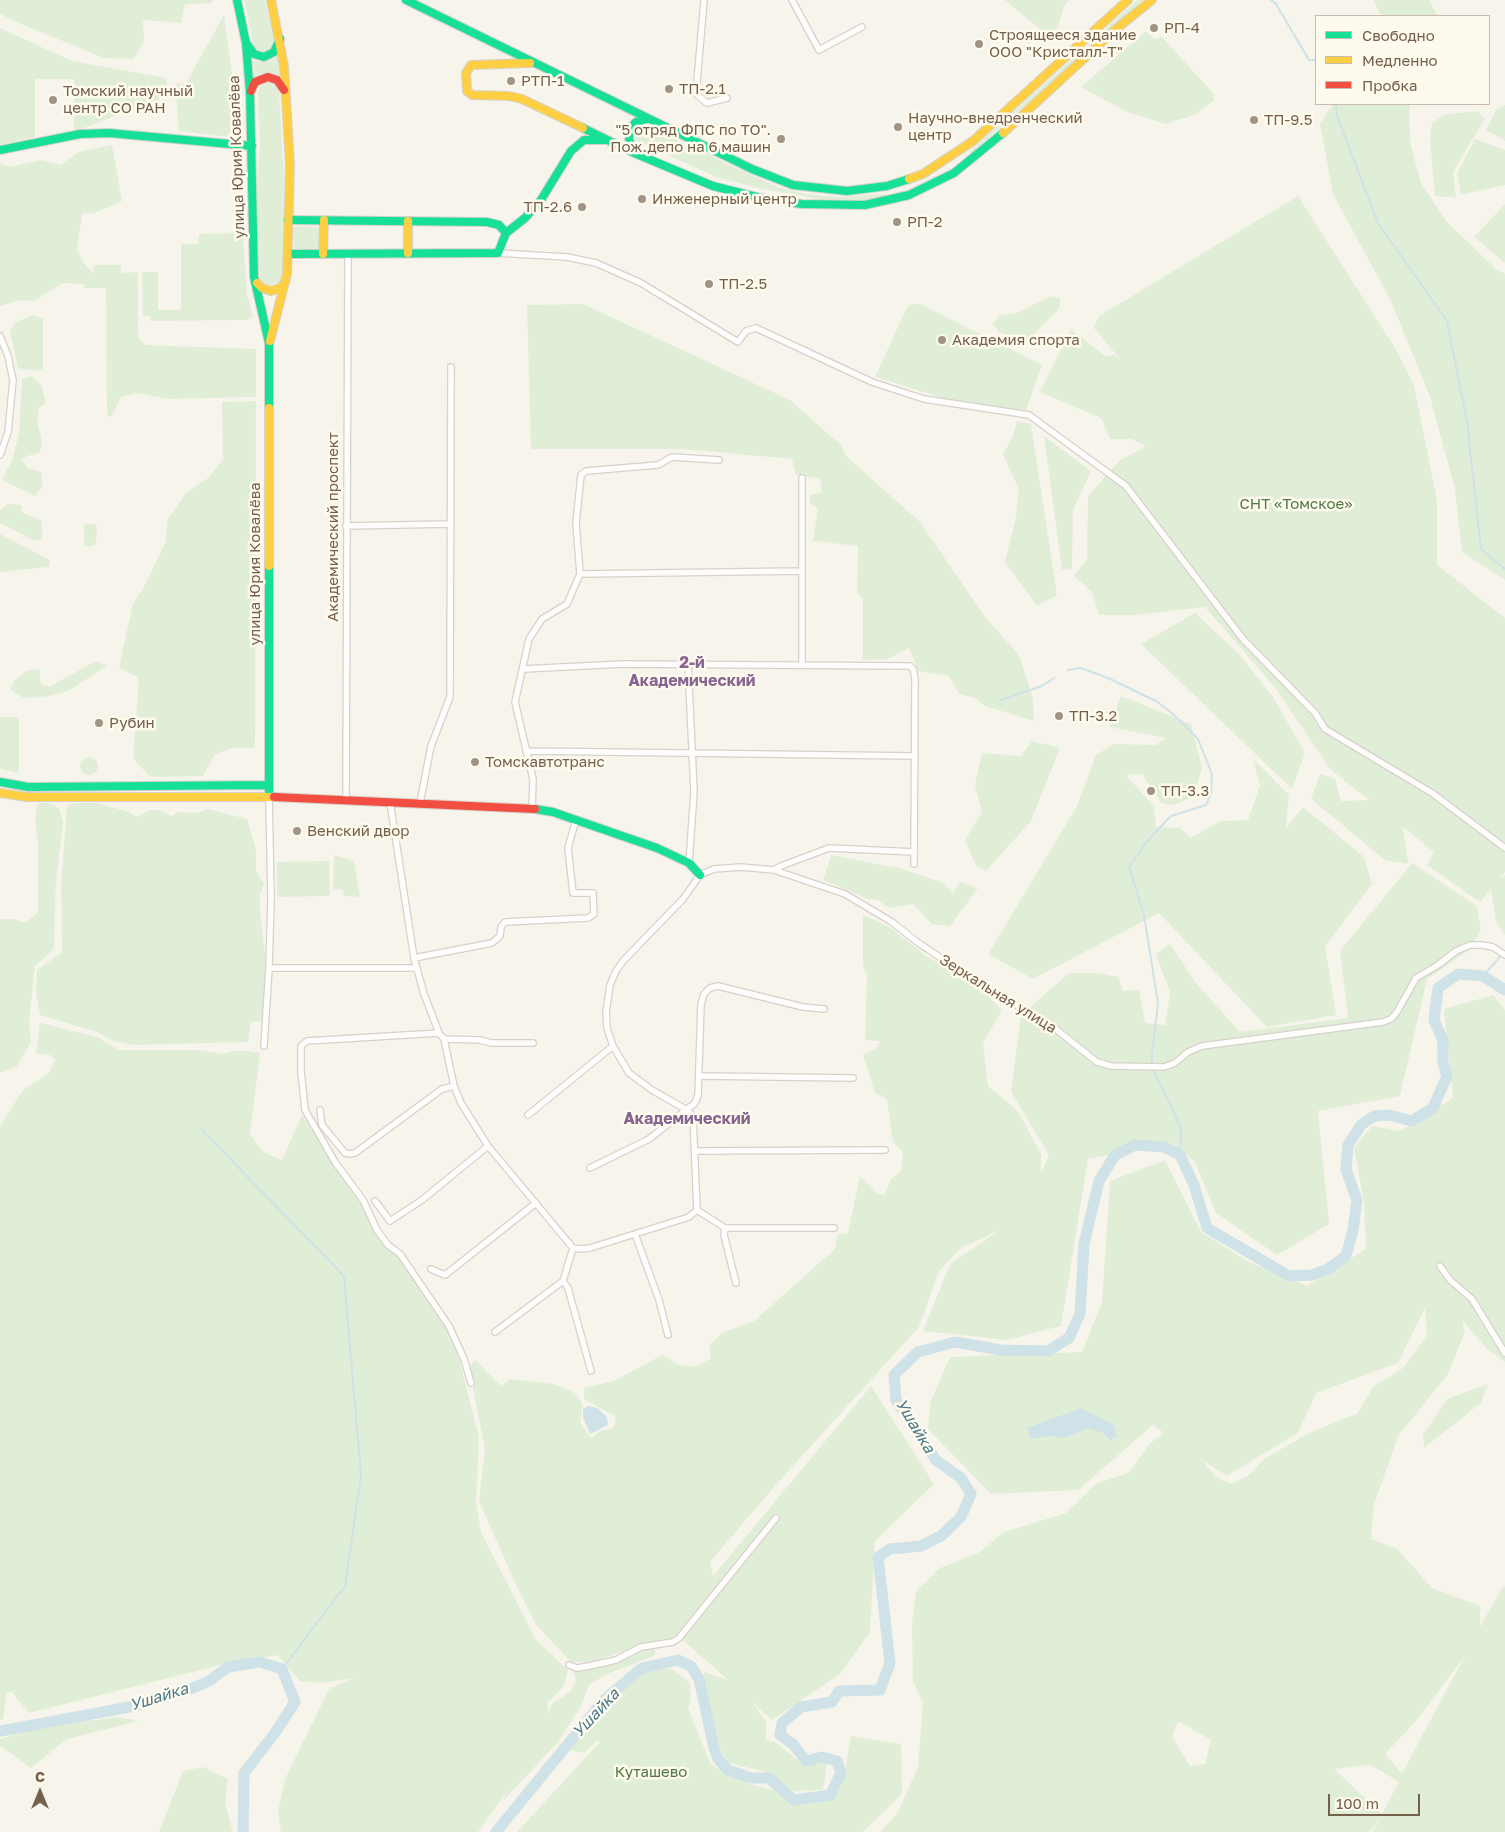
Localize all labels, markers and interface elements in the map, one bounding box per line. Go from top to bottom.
legend [1315,15,1490,105]
place label: РП-4 [1164,19,1200,37]
marker: РП-4 [1148,22,1160,34]
place label: Строящееся здание ООО "Кристалл-Т" [989,26,1136,61]
text: Свободно [1362,26,1435,44]
marker: Строящееся здание ООО "Кристалл-Т" [973,38,985,50]
text: Медленно [1362,51,1438,69]
place label: РТП-1 [521,72,564,90]
street label: улица Юрия Ковалёва [225,75,249,239]
marker: РТП-1 [505,75,517,87]
text: Пробка [1362,76,1417,94]
place label: ТП-2.1 [679,80,726,98]
place label: Томский научный центр СО РАН [63,82,193,117]
marker: ТП-2.1 [663,83,675,95]
marker: Томский научный центр СО РАН [47,94,59,106]
place label: Научно-внедренческий центр [908,109,1083,144]
place label: ТП-9.5 [1264,111,1313,129]
marker: ТП-9.5 [1248,114,1260,126]
place label: "5 отряд ФПС по ТО". Пож.депо на 6 машин [610,121,771,156]
marker: Научно-внедренческий центр [892,121,904,133]
marker: "5 отряд ФПС по ТО". Пож.депо на 6 машин [775,133,787,145]
place label: Инженерный центр [652,190,797,208]
marker: Инженерный центр [636,193,648,205]
place label: ТП-2.6 [523,198,572,216]
marker: ТП-2.6 [576,201,588,213]
place label: РП-2 [907,213,942,231]
marker: РП-2 [891,216,903,228]
place label: ТП-2.5 [719,275,767,293]
marker: ТП-2.5 [703,278,715,290]
place label: Академия спорта [952,331,1080,349]
marker: Академия спорта [936,334,948,346]
street label: Академический проспект [324,432,342,622]
street label: улица Юрия Ковалёва [246,482,264,646]
park label: СНТ «Томское» [1239,495,1353,513]
district label: 2-й Академический [628,653,756,691]
place label: ТП-3.2 [1069,707,1117,725]
marker: ТП-3.2 [1053,710,1065,722]
place label: Рубин [109,714,155,732]
marker: Рубин [93,717,105,729]
place label: Томскавтотранс [485,753,605,771]
marker: Томскавтотранс [469,756,481,768]
place label: ТП-3.3 [1161,782,1209,800]
marker: ТП-3.3 [1145,785,1157,797]
place label: Венский двор [307,822,410,840]
marker: Венский двор [291,825,303,837]
street label: Зеркальная улица [936,951,1060,1037]
district label: Академический [623,1109,751,1129]
water label: Ушайка [891,1395,939,1457]
water label: Ушайка [128,1679,190,1715]
water label: Ушайка [569,1685,623,1741]
park label: Куташево [615,1763,687,1781]
north arrow [15,1767,65,1817]
text: С [35,1768,45,1785]
scale bar [1330,1784,1422,1816]
text: 100 m [1336,1794,1379,1812]

